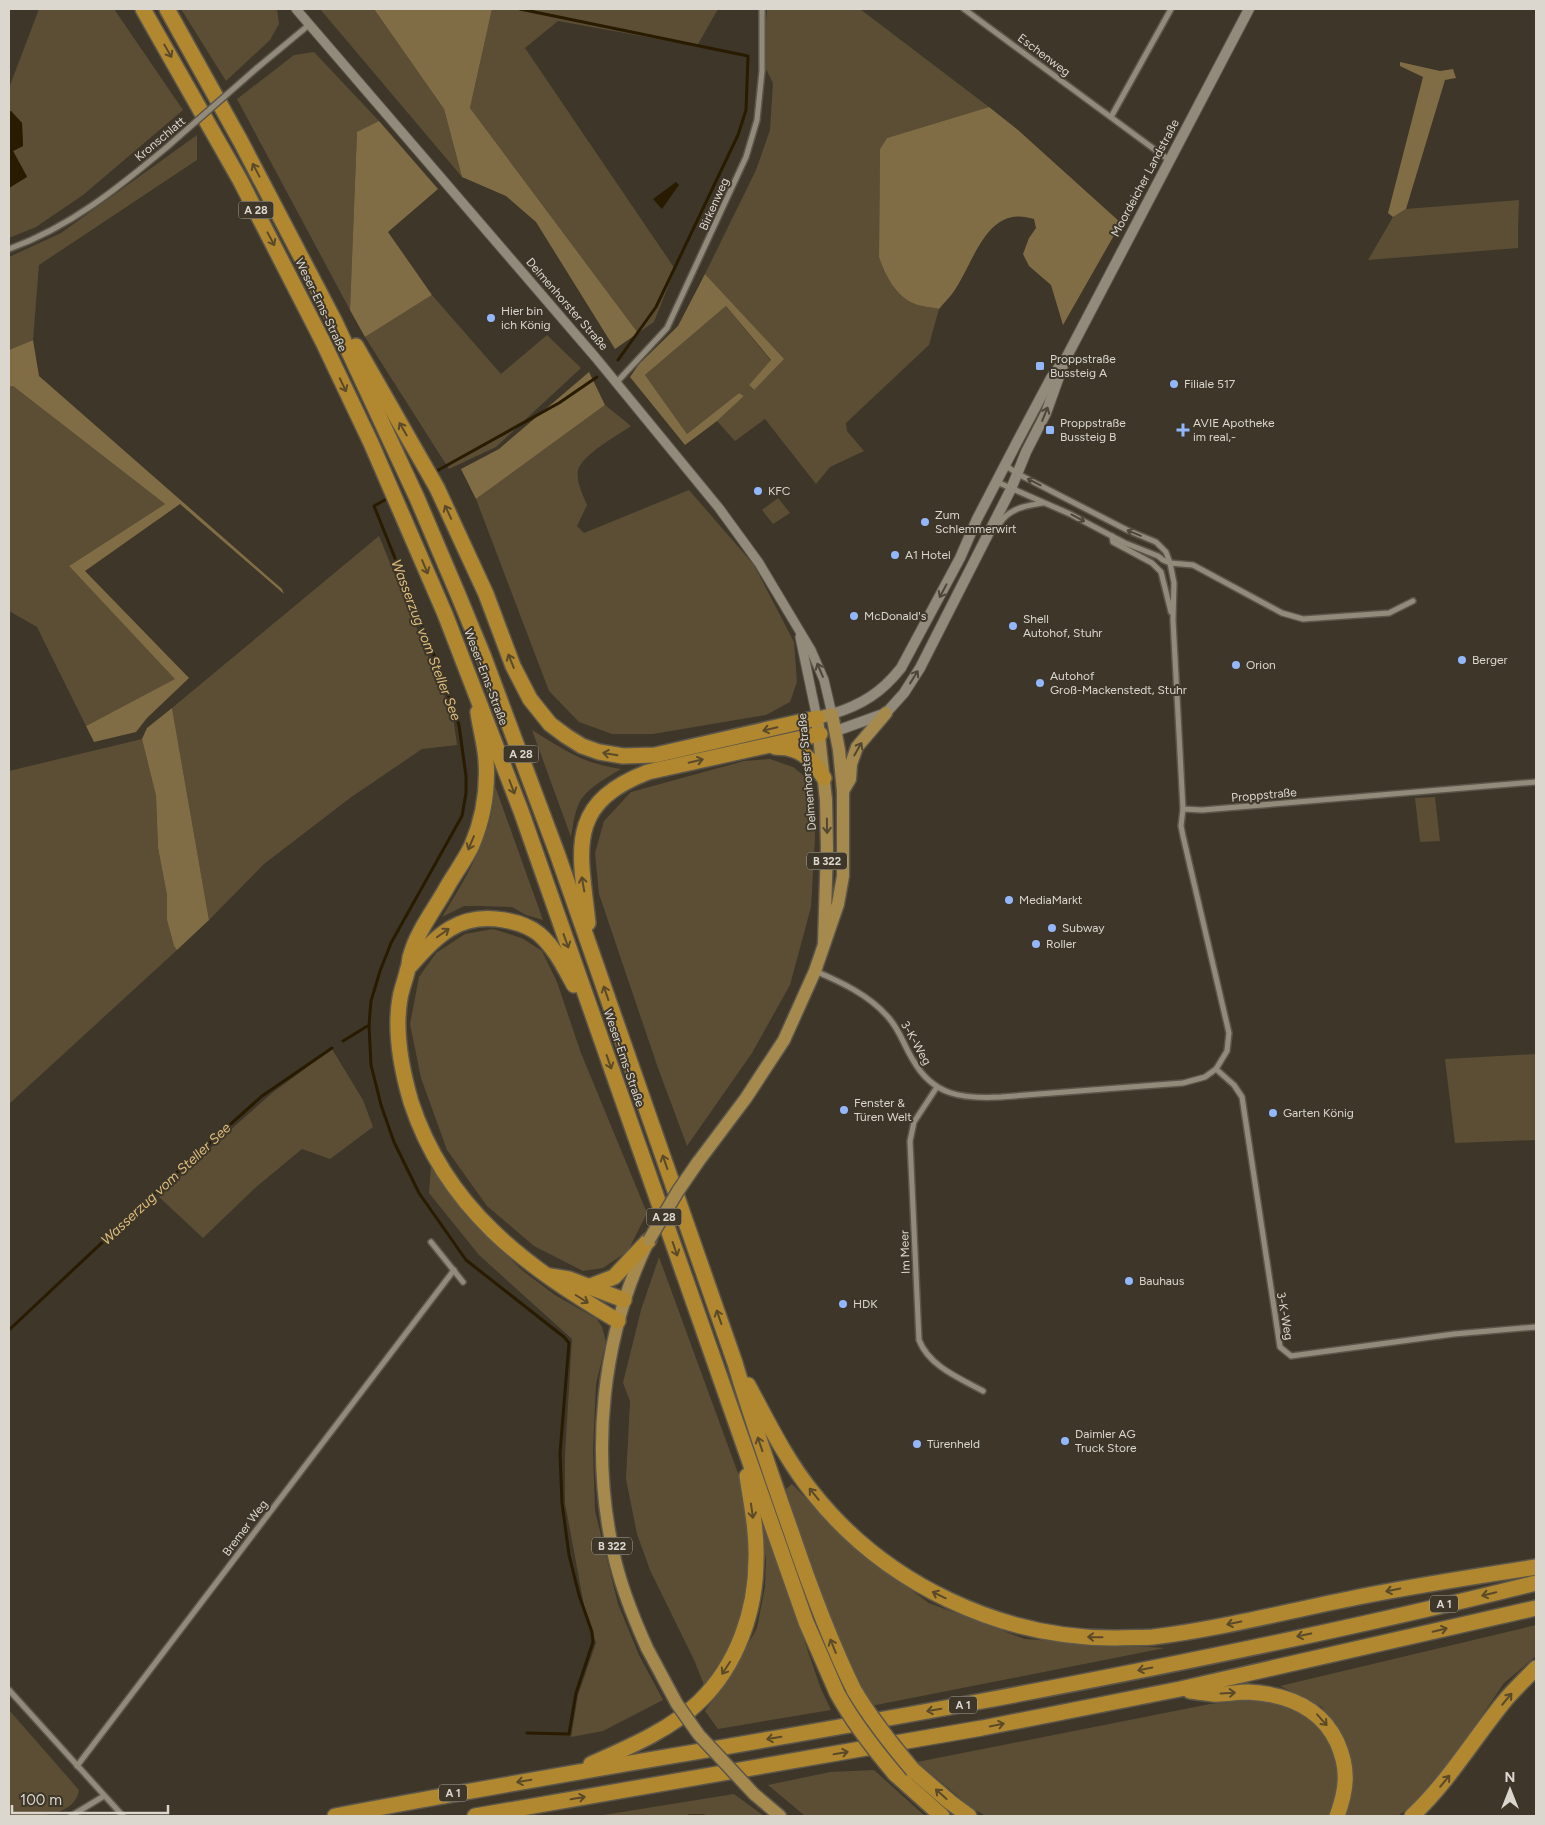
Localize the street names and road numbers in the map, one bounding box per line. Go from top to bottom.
street label: Eschenweg [1015,31,1073,79]
street label: Kronschlatt [132,114,188,164]
street label: Moordeicher Landstraße [1108,117,1182,239]
street label: Birkenweg [696,176,732,232]
road number: A 28 [238,202,274,218]
street label: Delmenhorster Straße [523,255,611,353]
street label: Weser-Ems-Straße [292,256,350,354]
street label: Weser-Ems-Straße [461,627,511,728]
street label: Delmenhorster Straße [795,712,819,831]
road number: A 28 [504,746,538,762]
street label: Proppstraße [1231,785,1298,805]
road number: B 322 [807,852,847,869]
street label: Weser-Ems-Straße [601,1007,647,1109]
street label: 3-K-Weg [898,1019,934,1067]
road number: A 28 [646,1208,682,1226]
street label: Im Meer [897,1230,913,1274]
street label: 3-K-Weg [1274,1291,1296,1341]
street label: Bremer Weg [219,1497,271,1559]
road number: B 322 [592,1538,632,1554]
road number: A 1 [1430,1596,1458,1612]
road number: A 1 [949,1696,977,1714]
road number: A 1 [439,1785,467,1802]

